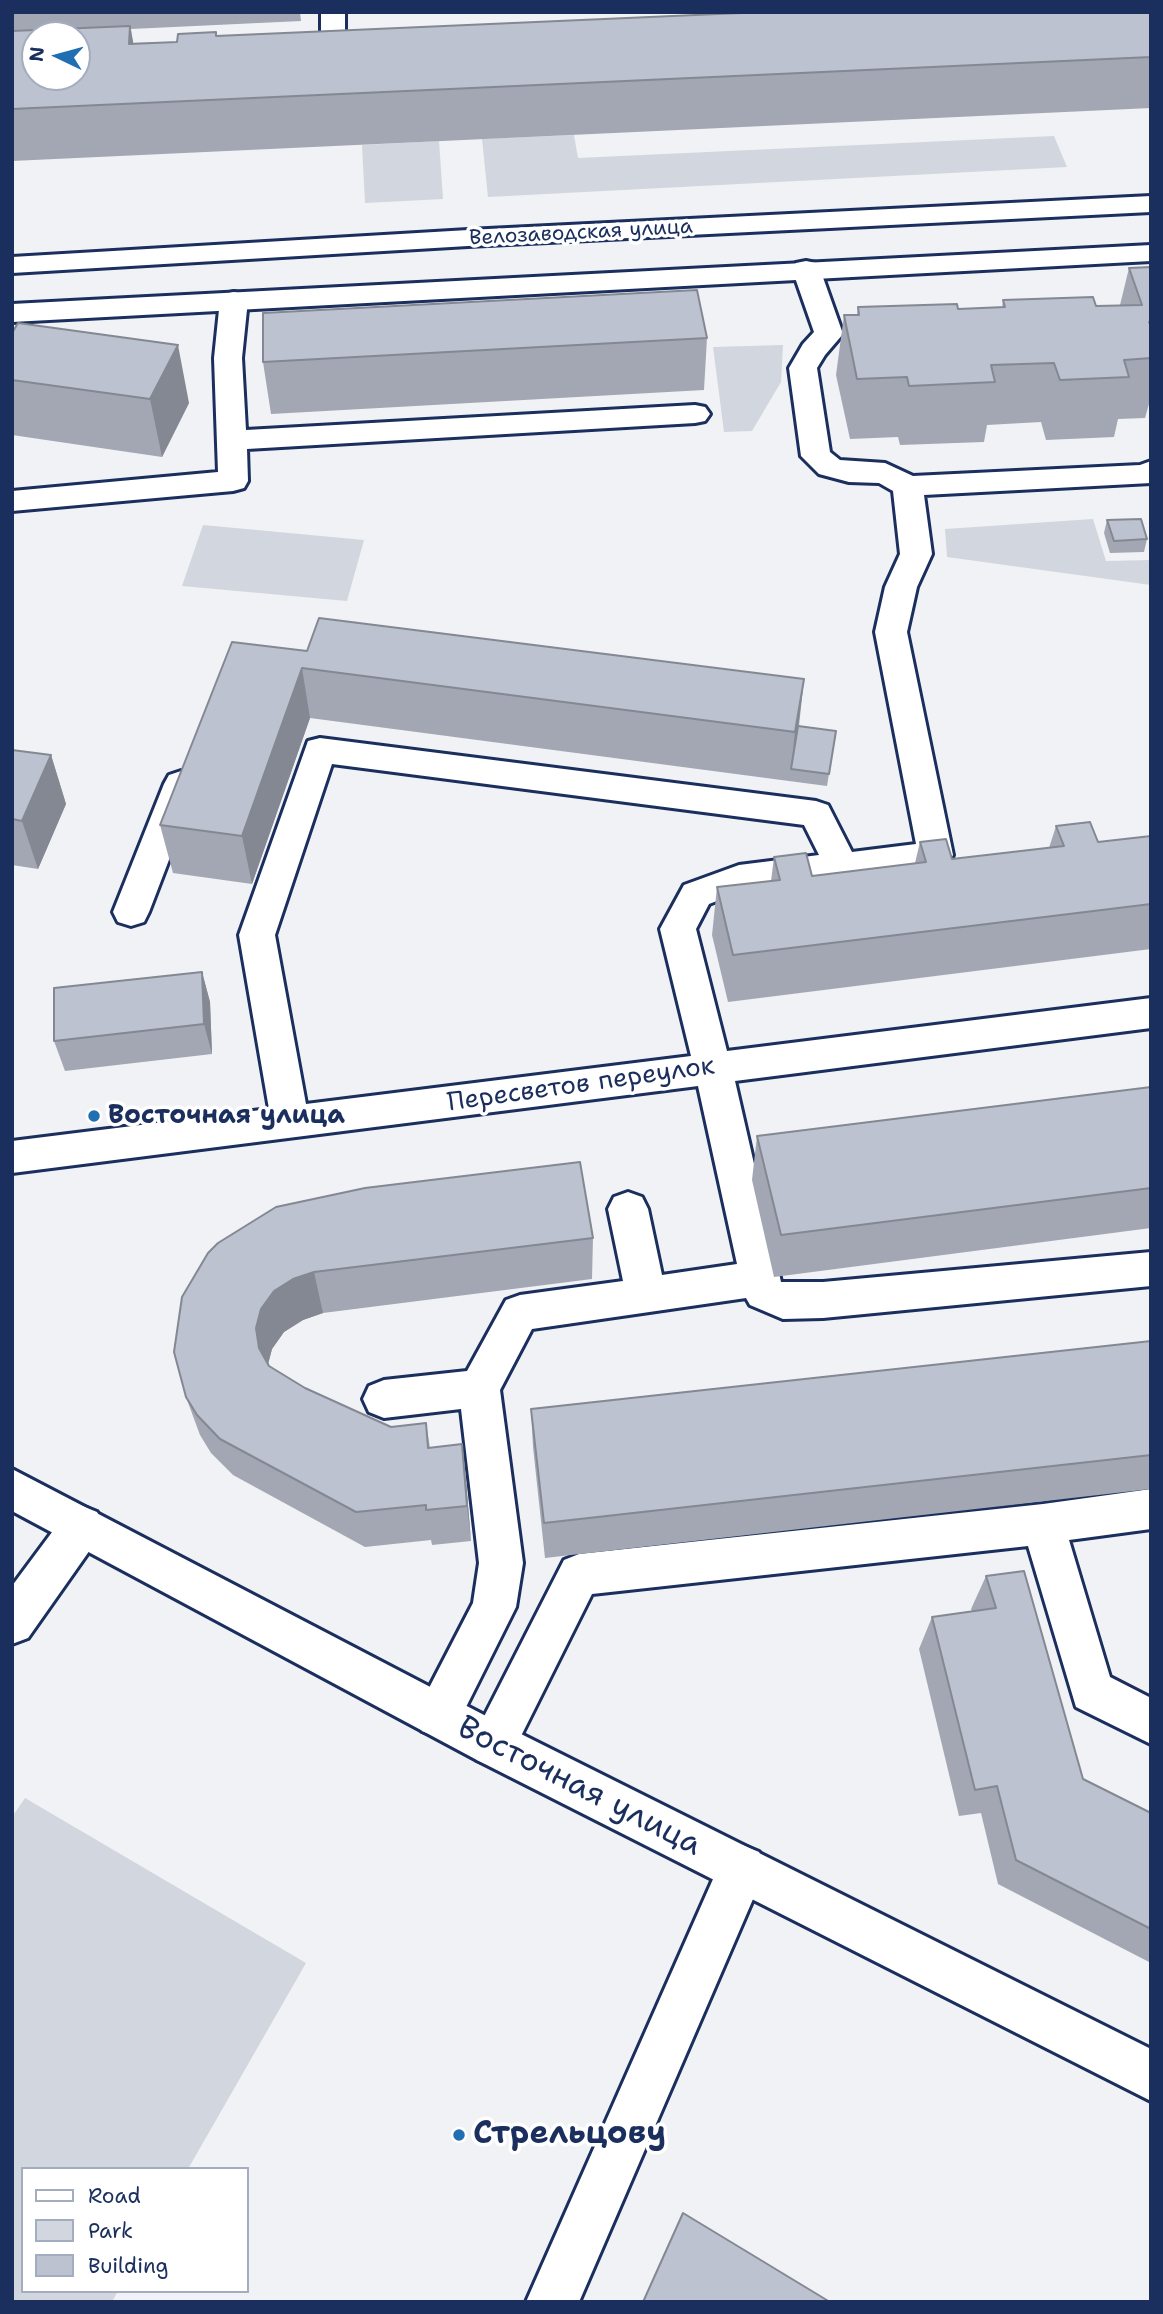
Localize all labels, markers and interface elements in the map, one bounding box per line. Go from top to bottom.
north arrow [21,21,91,91]
text: N [23,46,50,63]
street label: Велозаводская улица [469,215,693,251]
street label: Пересветов переулок [445,1051,717,1119]
place label: Восточная улица [108,1100,345,1132]
marker: Восточная улица [86,1108,102,1124]
street label: Восточная улица [451,1709,707,1865]
place label: Стрельцову [473,2116,666,2154]
marker: Стрельцову [451,2127,467,2143]
legend [21,2167,248,2293]
text: Road [88,2182,141,2210]
text: Park [88,2217,133,2245]
text: Building [88,2252,168,2280]

